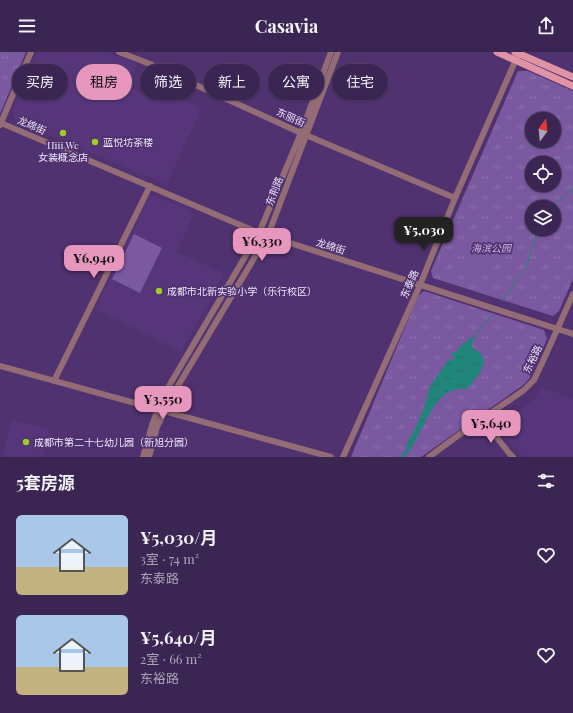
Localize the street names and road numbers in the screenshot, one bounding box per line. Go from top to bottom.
street label: 东丽街 [274,105,308,129]
street label: 龙绵街 [15,113,49,137]
street label: 东荆路 [262,174,286,208]
street label: 龙绵街 [315,235,347,257]
street label: 东泰路 [397,267,421,301]
street label: 东裕路 [519,342,545,376]

